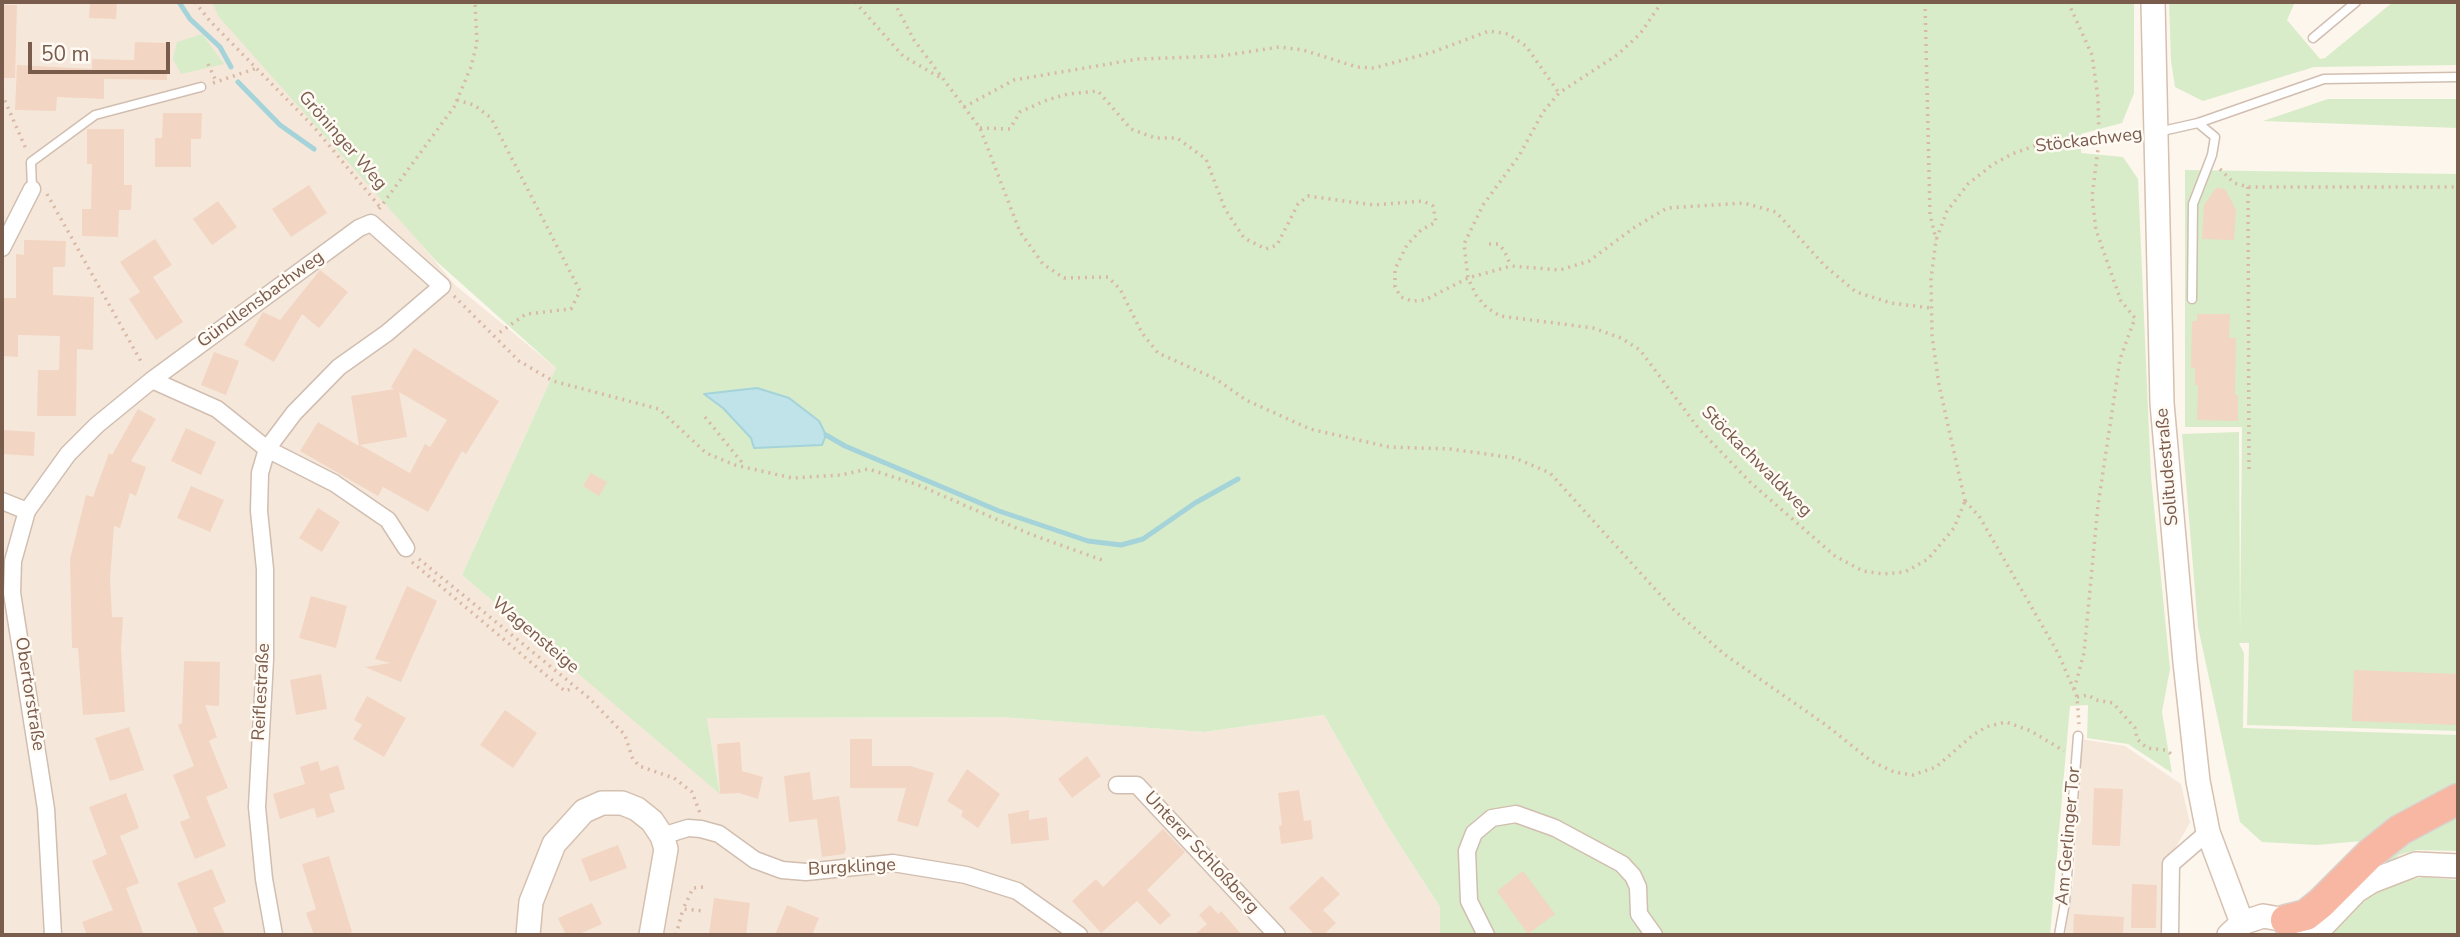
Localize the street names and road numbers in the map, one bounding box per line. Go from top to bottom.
street label: Gröninger Weg [293,87,391,195]
street label: Stöckachweg [2034,124,2144,158]
street label: Gündlensbachweg [193,247,329,353]
street label: Stöckachwaldweg [1696,402,1816,522]
street label: Solitudestraße [2152,407,2184,527]
street label: Wagensteige [487,593,583,679]
street label: Obertorstraße [9,636,49,752]
street label: Reiflestraße [249,643,275,741]
street label: Am Gerlinger Tor [2052,766,2086,906]
street label: Unterer Schloßberg [1139,787,1263,919]
street label: Burgklinge [807,855,897,881]

